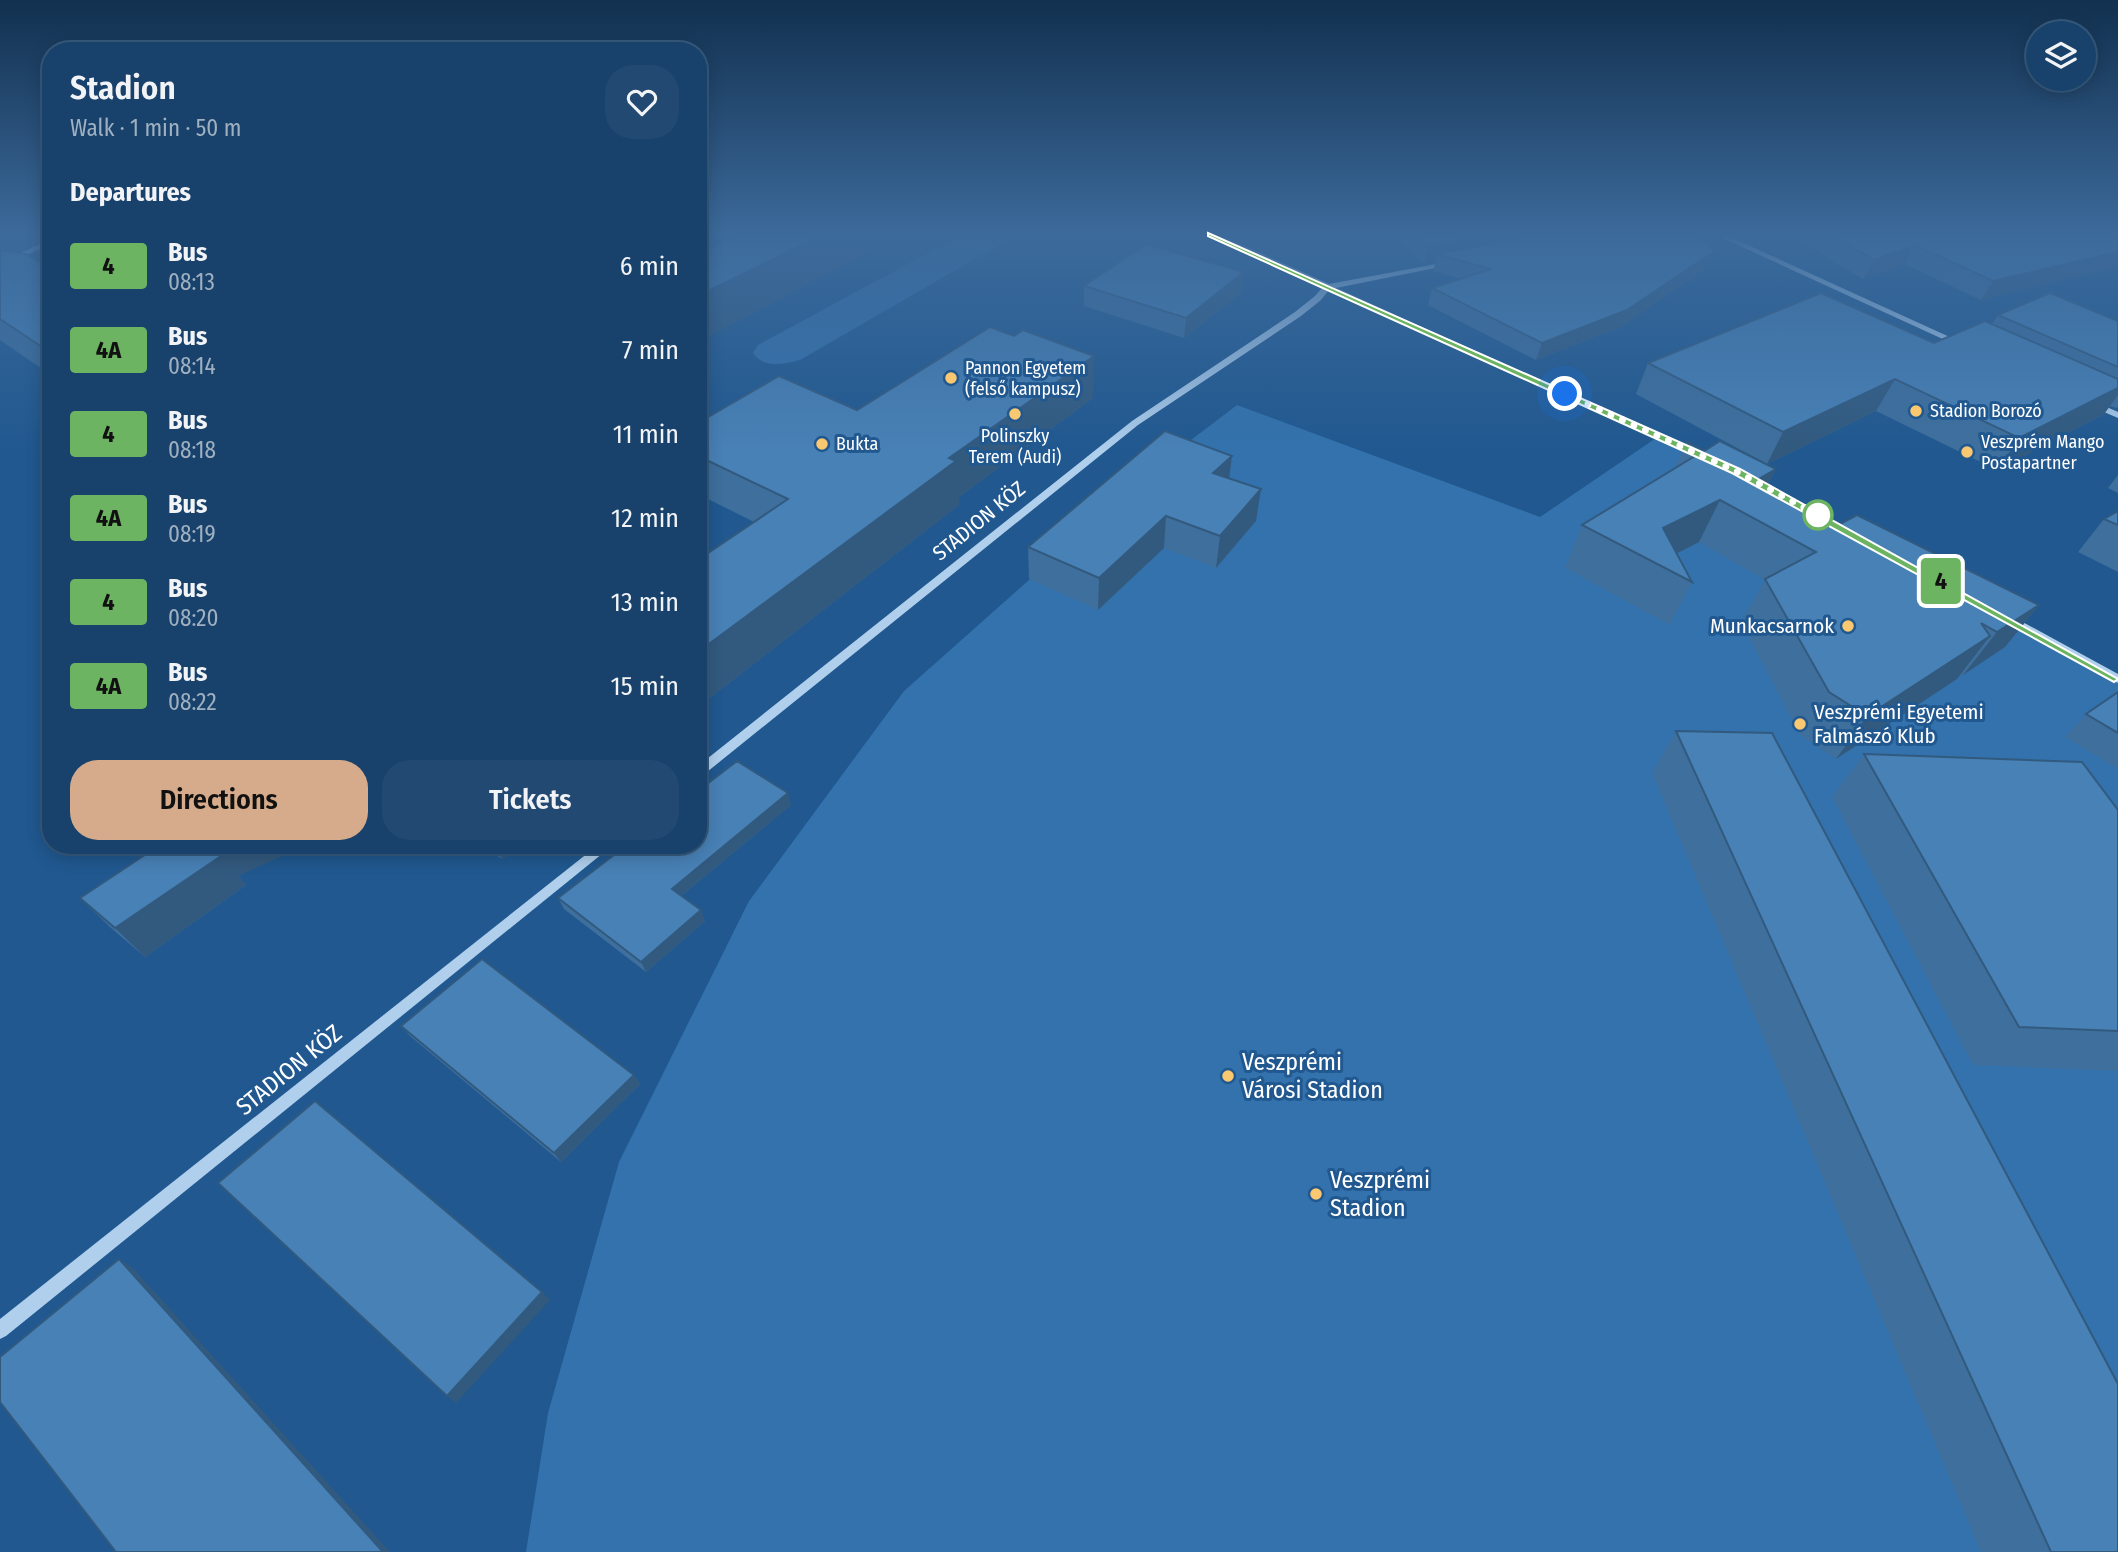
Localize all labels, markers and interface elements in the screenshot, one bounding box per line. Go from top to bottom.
map controls [2026,21,2096,91]
button: layers [2026,21,2096,91]
button: heart [605,65,679,139]
text: Stadion [70,68,176,108]
text: Walk · 1 min · 50 m [70,114,241,142]
text: Departures [70,177,191,208]
text: Bus [168,237,207,268]
text: 6 min [620,251,679,282]
text: 4 [102,252,115,280]
text: 08:13 [168,268,215,296]
text: Bus [168,321,207,352]
text: 7 min [622,335,679,366]
text: 4A [96,336,121,364]
text: 08:14 [168,352,216,380]
place label: Pannon Egyetem (felső kampusz) [965,357,1086,400]
marker: Pannon Egyetem (felső kampusz) [943,370,959,386]
your location [1547,376,1582,411]
place label: Stadion Borozó [1930,400,2042,422]
marker: Stadion Borozó [1908,403,1924,419]
text: Bus [168,405,207,436]
marker: Polinszky Terem (Audi) [1007,406,1023,422]
text: 11 min [613,419,679,450]
text: 4 [102,420,115,448]
place label: Polinszky Terem (Audi) [969,425,1061,468]
place label: Veszprém Mango Postapartner [1981,431,2104,474]
place label: Bukta [836,433,878,455]
text: 08:18 [168,436,216,464]
marker: Bukta [814,436,830,452]
marker: Veszprém Mango Postapartner [1959,444,1975,460]
street label: STADION KÖZ [927,476,1031,566]
text: Bus [168,489,207,520]
unlabelled marker [1803,500,1833,530]
text: 12 min [611,503,679,534]
text: 4A [96,504,121,532]
text: 08:19 [168,520,216,548]
line badge: 4 [1918,558,1964,604]
text: 4 [1935,567,1947,595]
text: Bus [168,573,207,604]
text: 13 min [611,587,679,618]
text: 4 [102,588,115,616]
text: 08:20 [168,604,219,632]
place label: Munkacsarnok [1710,613,1834,639]
marker: Munkacsarnok [1840,618,1856,634]
text: Bus [168,657,207,688]
text: 15 min [611,671,679,702]
text: 4A [96,672,121,700]
text: 08:22 [168,688,217,716]
place label: Veszprémi Egyetemi Falmászó Klub [1814,699,1984,749]
marker: Veszprémi Egyetemi Falmászó Klub [1792,716,1808,732]
button: Directions [70,760,368,840]
button: Tickets [382,760,679,840]
street label: STADION KÖZ [231,1019,347,1121]
place label: Veszprémi Városi Stadion [1242,1048,1383,1104]
marker: Veszprémi Városi Stadion [1220,1068,1236,1084]
place label: Veszprémi Stadion [1330,1166,1430,1222]
marker: Veszprémi Stadion [1308,1186,1324,1202]

